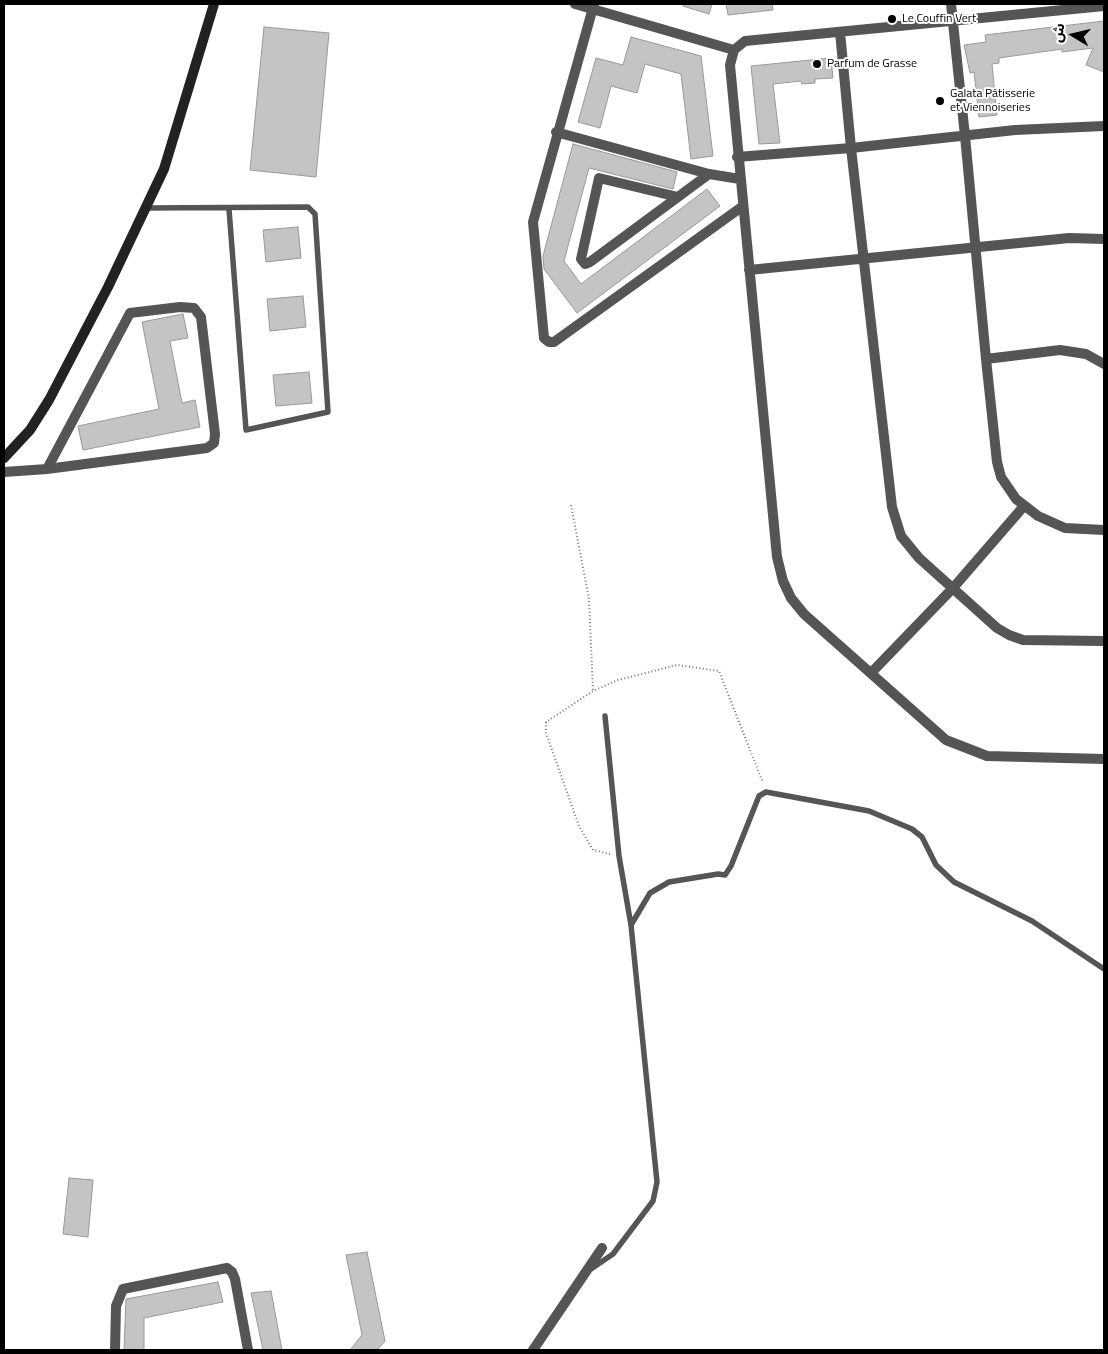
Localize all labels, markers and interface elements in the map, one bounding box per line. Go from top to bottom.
north arrow [1048,10,1098,60]
place label: Le Couffin Vert [902,12,976,26]
marker: Le Couffin Vert [886,13,898,25]
text: ش [1046,21,1070,44]
place label: Parfum de Grasse [827,57,917,71]
marker: Parfum de Grasse [811,58,823,70]
place label: Galata Pâtisserie et Viennoiseries [950,87,1035,115]
marker: Galata Pâtisserie et Viennoiseries [934,95,946,107]

